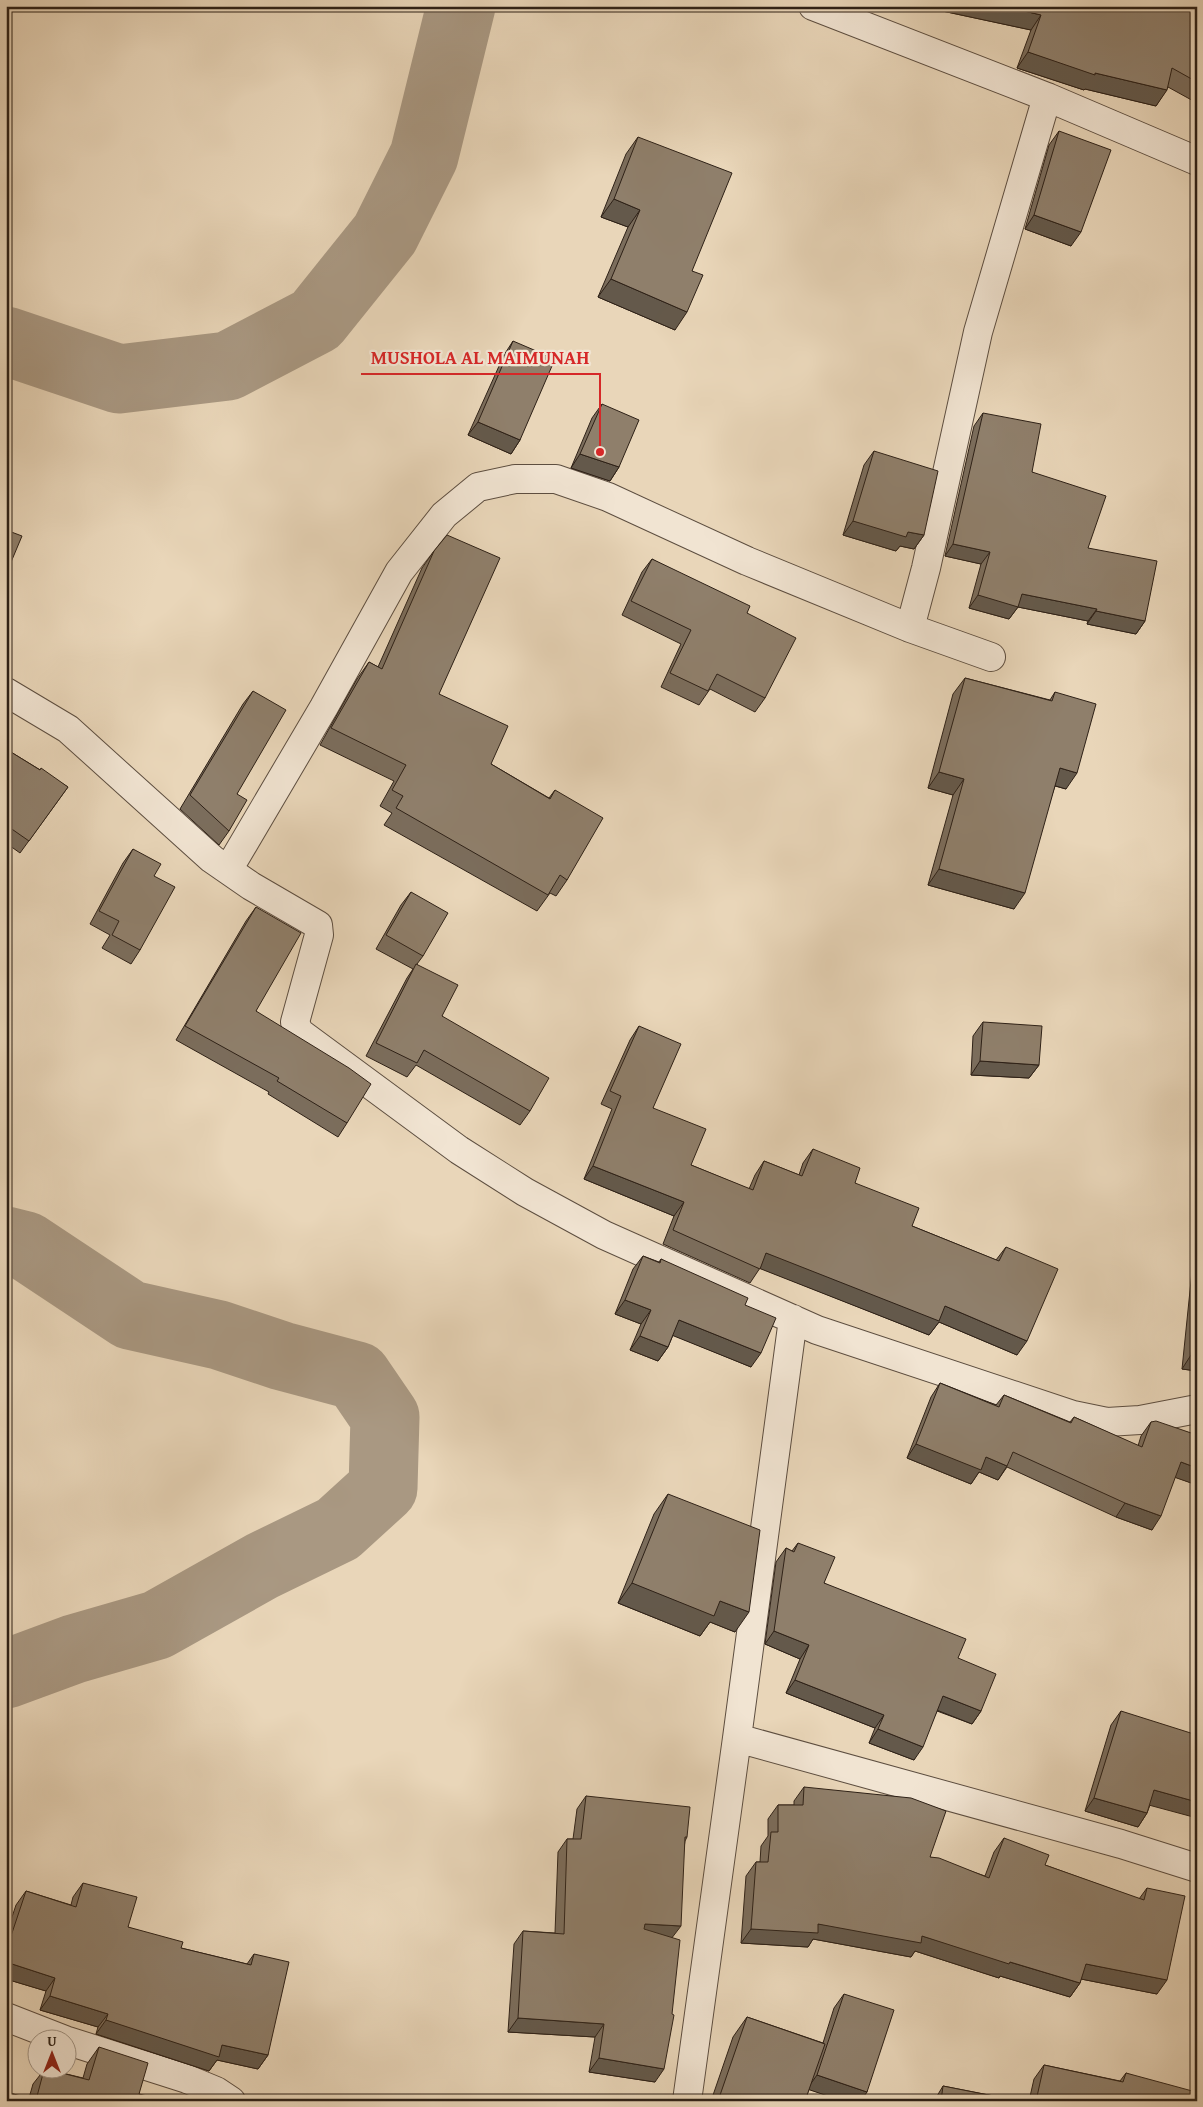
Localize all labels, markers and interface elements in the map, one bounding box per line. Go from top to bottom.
callout: MUSHOLA AL MAIMUNAH [361,340,600,374]
text: MUSHOLA AL MAIMUNAH [371,343,589,371]
north arrow [28,2030,78,2080]
text: U [47,2031,57,2051]

